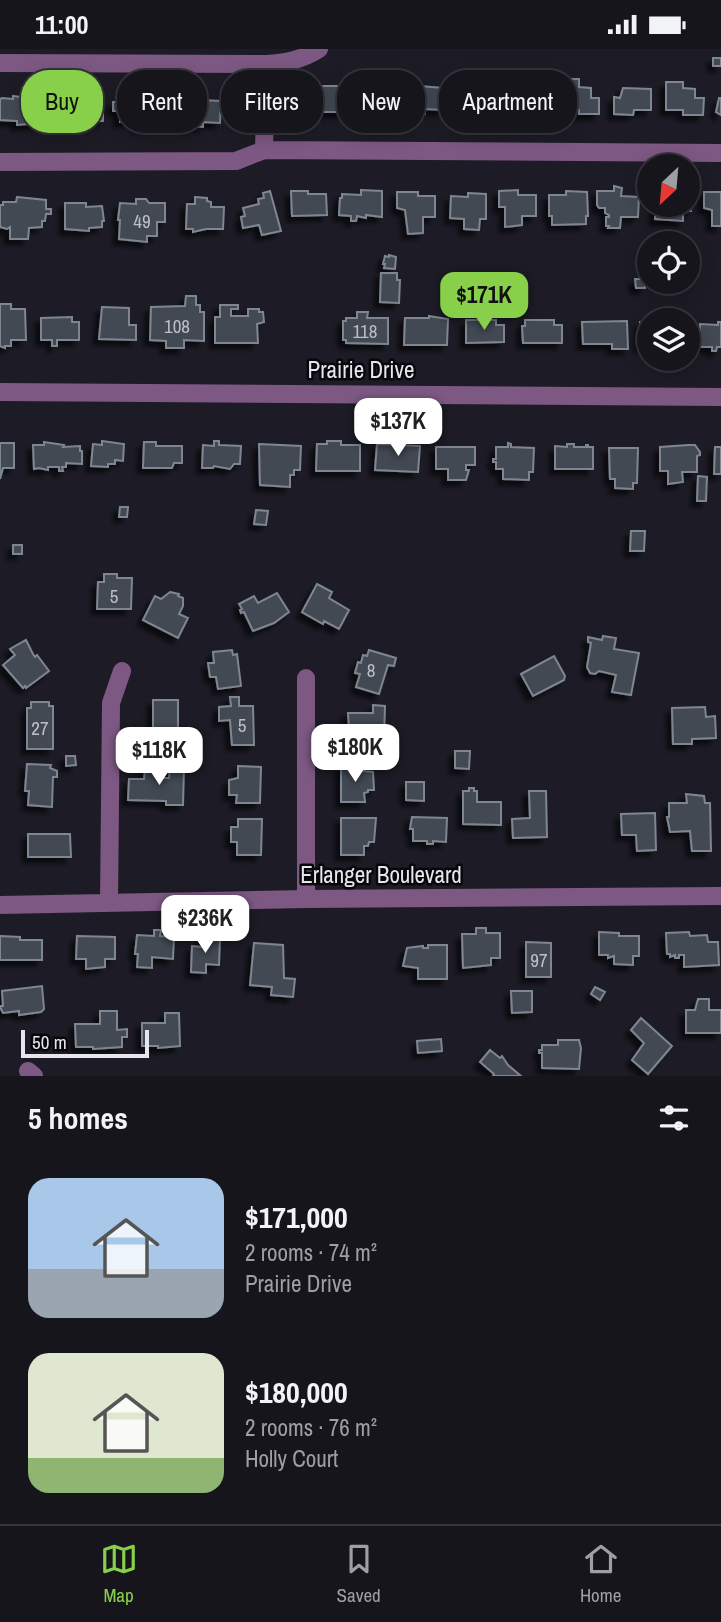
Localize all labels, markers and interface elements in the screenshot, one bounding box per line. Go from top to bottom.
text: 11:00 [35,7,88,42]
chip: Buy [21,70,103,133]
chip: Rent [117,70,207,133]
chip: Filters [221,70,323,133]
chip: New [337,70,425,133]
chip: Apartment [439,70,577,133]
north arrow [637,154,700,217]
map controls [637,154,700,371]
house number: 49 [133,208,151,234]
button: locate [637,231,700,294]
pin: $171K [435,273,533,332]
text: $171K [456,279,512,310]
button: layers [637,308,700,371]
house number: 108 [164,313,190,339]
house number: 118 [353,318,377,344]
street label: Prairie Drive [308,354,414,385]
pin: $137K [349,399,447,458]
text: $137K [370,405,426,436]
house number: 5 [110,583,119,609]
house number: 8 [367,657,375,683]
house number: 5 [238,712,247,738]
house number: 27 [31,715,49,741]
pin: $180K [306,725,404,784]
pin: $118K [110,727,208,787]
text: $180K [327,731,383,762]
text: $118K [132,734,186,765]
street label: Erlanger Boulevard [300,859,462,890]
pin: $236K [156,895,254,955]
text: $236K [177,902,233,933]
house number: 97 [530,947,548,973]
scale bar [21,1027,149,1059]
text: 50 m [32,1029,67,1055]
text: 5 homes [28,1098,128,1138]
icon: filters [655,1099,693,1137]
text: $171,000 [245,1197,348,1237]
icon: home [84,1206,168,1290]
text: 2 rooms · 74 m² [245,1237,377,1268]
text: Prairie Drive [245,1268,352,1299]
text: $180,000 [245,1372,348,1412]
icon: home [84,1381,168,1465]
text: 2 rooms · 76 m² [245,1412,377,1443]
text: Holly Court [245,1443,338,1474]
tab: Map [100,1540,138,1608]
tab: Saved [337,1540,381,1608]
tab: Home [580,1540,621,1608]

